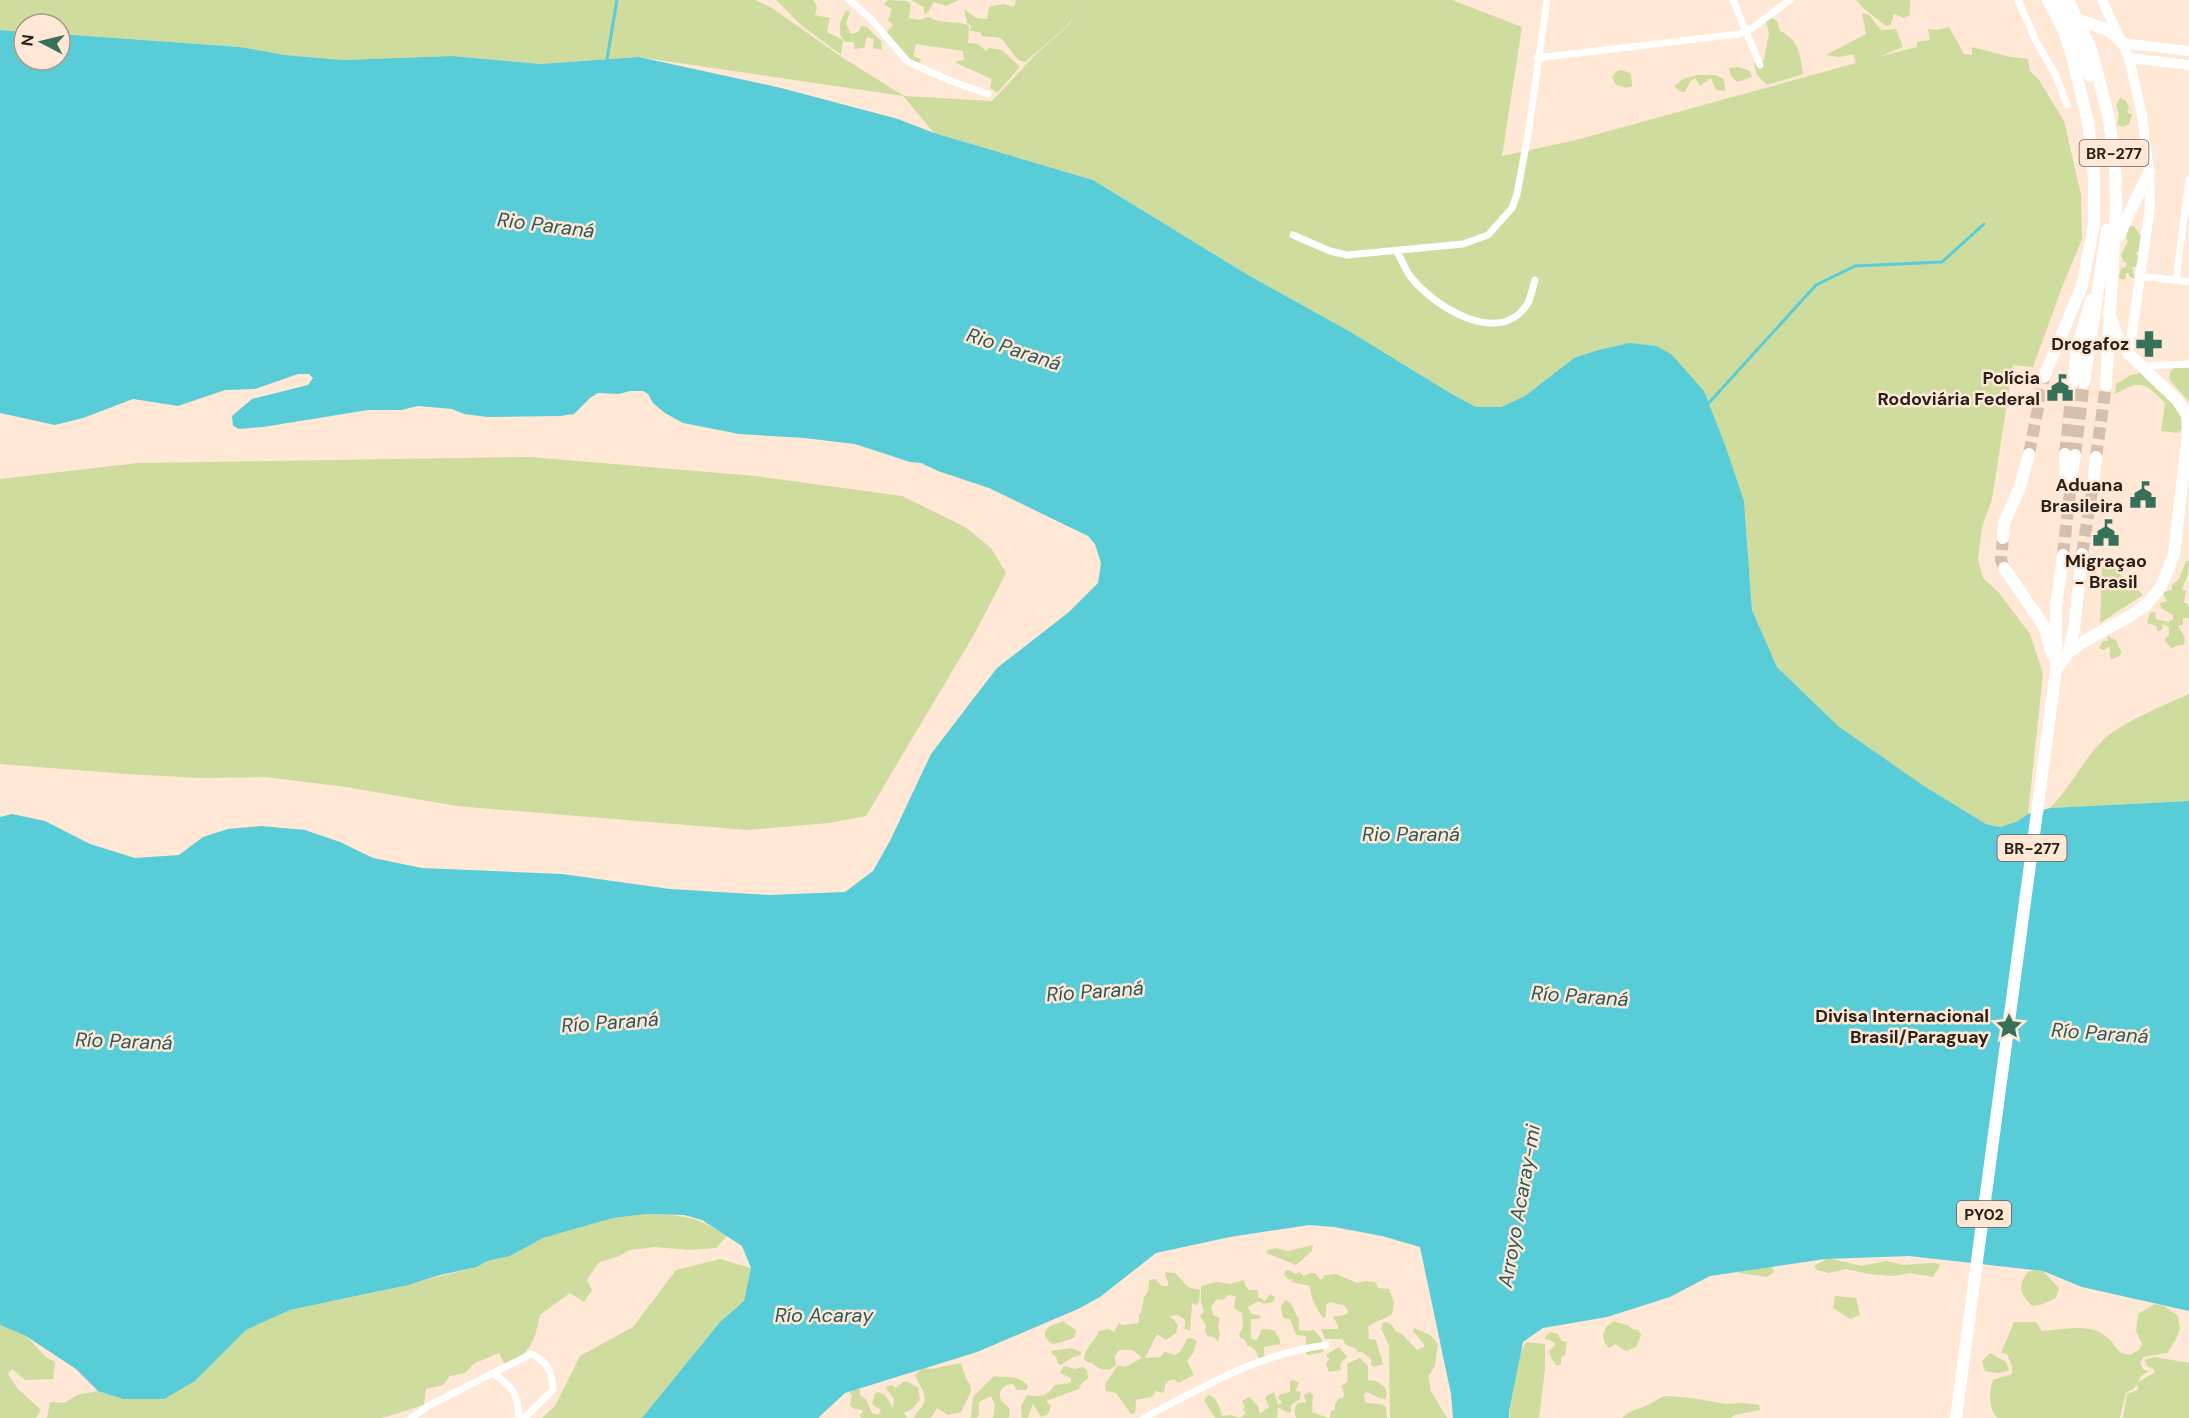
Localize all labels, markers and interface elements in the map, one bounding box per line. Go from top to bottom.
north arrow [12,12,72,72]
text: N [16,33,39,47]
road number: BR-277 [2080,140,2148,166]
water label: Rio Paraná [496,206,596,244]
water label: Rio Paraná [963,321,1065,377]
pharmacy icon: Drogafoz [2134,329,2164,359]
place label: Drogafoz [2051,332,2129,356]
place label: Polícia Rodoviária Federal [1877,366,2040,411]
public building icon: Polícia Rodoviária Federal [2045,373,2075,403]
place label: Aduana Brasileira [2041,473,2123,518]
public building icon: Aduana Brasileira [2128,480,2158,510]
public building icon: Migraçao - Brasil [2091,518,2121,548]
place label: Migraçao - Brasil [2065,549,2147,594]
water label: Rio Paraná [1362,821,1460,847]
road number: BR-277 [1998,835,2066,861]
water label: Río Paraná [1045,975,1145,1007]
water label: Río Paraná [1530,980,1630,1012]
place label: Divisa Internacional Brasil/Paraguay [1815,1004,1989,1049]
water label: Río Paraná [560,1006,660,1038]
place icon: Divisa Internacional Brasil/Paraguay [1994,1011,2024,1041]
water label: Río Paraná [2050,1017,2150,1049]
water label: Río Paraná [75,1026,173,1056]
water label: Arroyo Acaray-mi [1492,1121,1546,1290]
road number: PY02 [1957,1201,2011,1227]
water label: Río Acaray [775,1302,874,1328]

